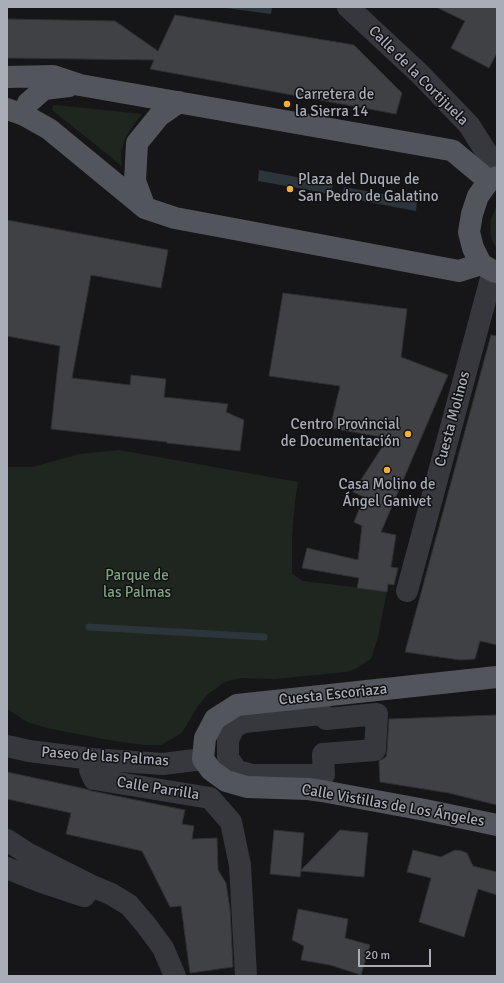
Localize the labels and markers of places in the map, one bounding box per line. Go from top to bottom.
place label: Carretera de la Sierra 14 [295,86,374,121]
marker: Carretera de la Sierra 14 [282,99,292,109]
place label: Plaza del Duque de San Pedro de Galatino [298,171,439,206]
marker: Plaza del Duque de San Pedro de Galatino [285,184,295,194]
place label: Centro Provincial de Documentación [281,416,400,451]
marker: Centro Provincial de Documentación [403,429,413,439]
marker: Casa Molino de Ángel Ganivet [382,465,392,475]
place label: Casa Molino de Ángel Ganivet [338,476,436,511]

